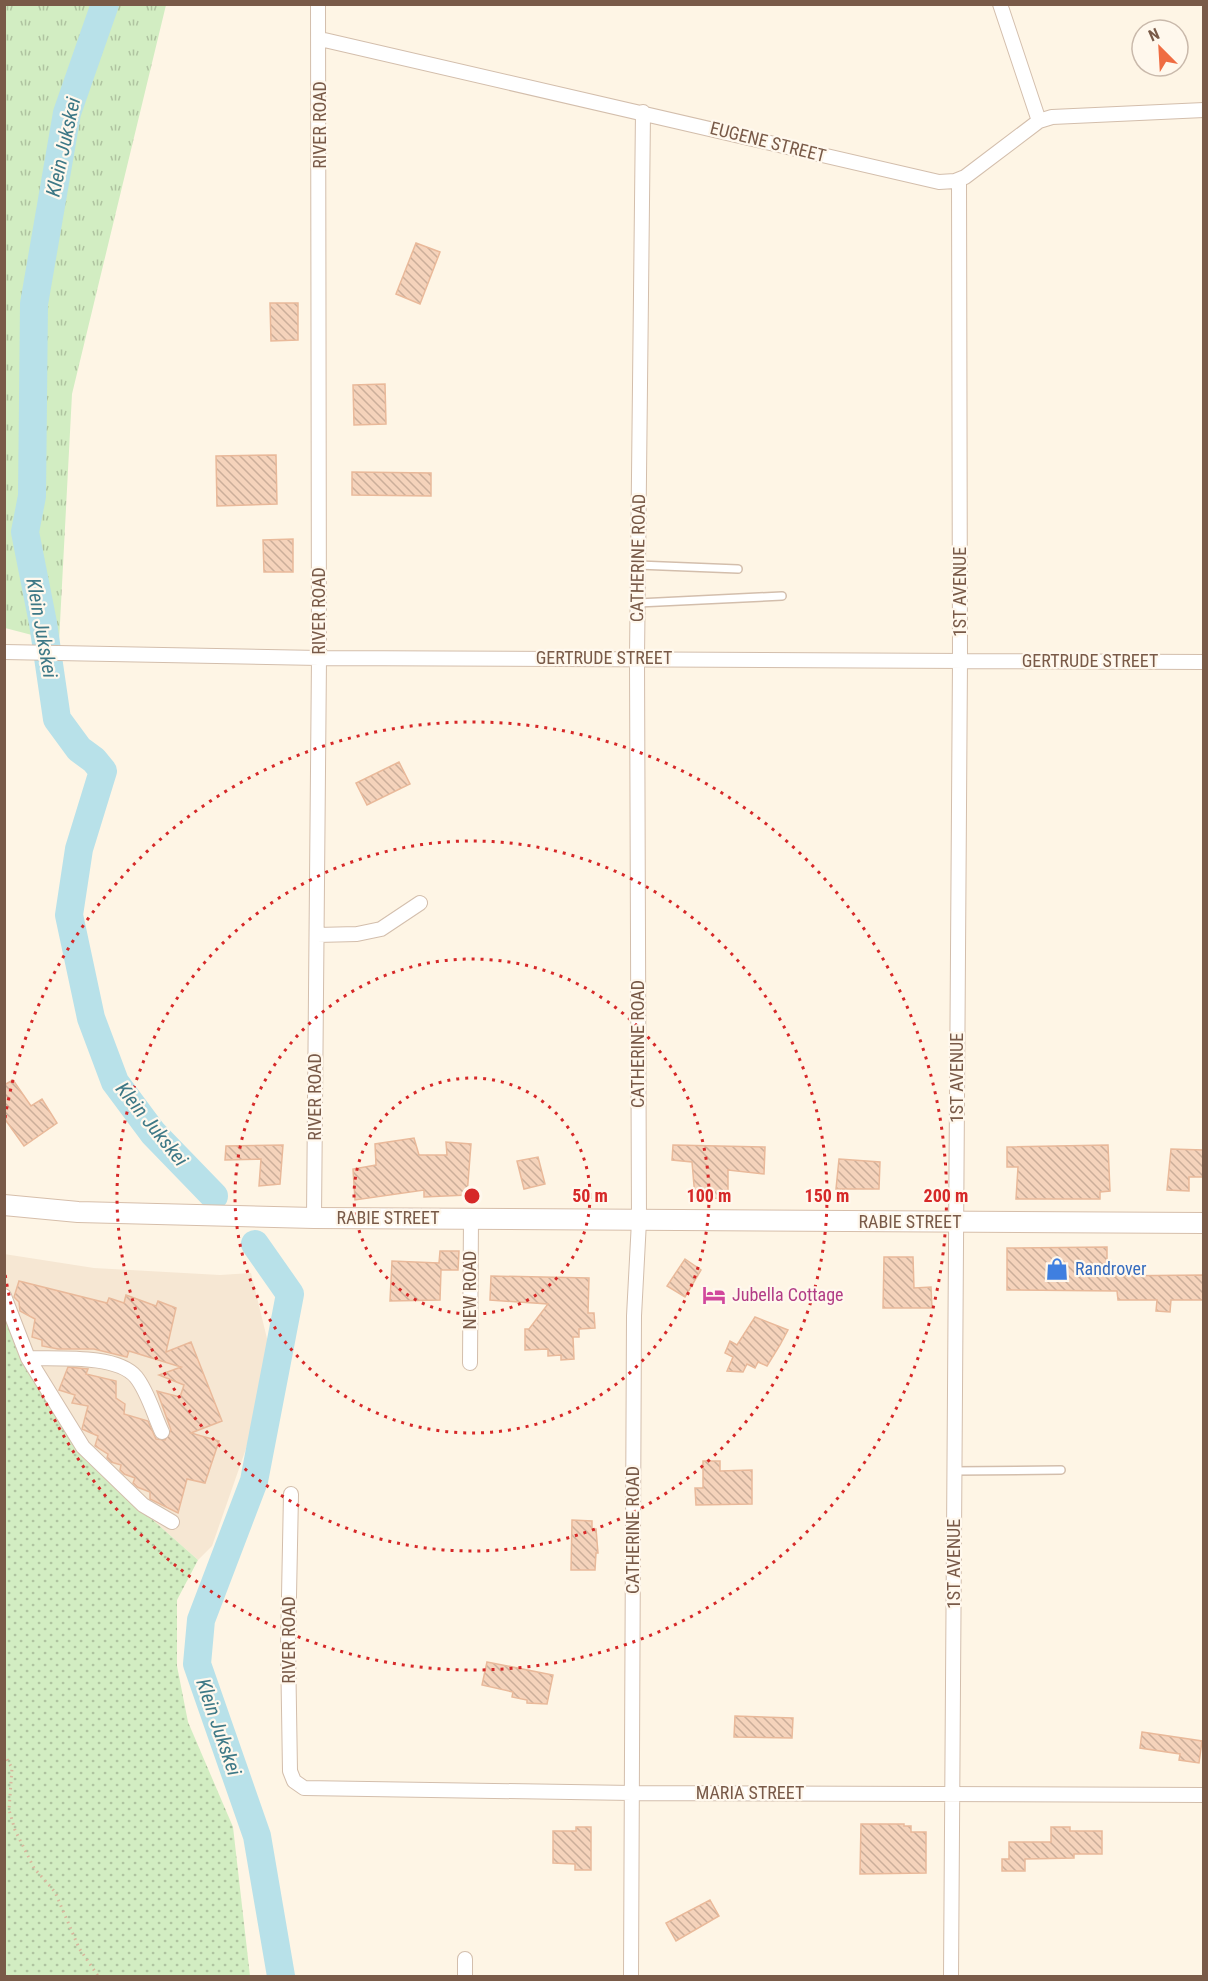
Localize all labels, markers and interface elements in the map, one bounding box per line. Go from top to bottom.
north arrow [1130,18,1190,78]
text: N [1146,24,1162,45]
street label: RIVER ROAD [309,81,330,169]
water label: Klein Jukskei [41,95,85,199]
street label: EUGENE STREET [708,117,828,166]
street label: CATHERINE ROAD [626,494,649,622]
street label: 1ST AVENUE [949,547,970,637]
street label: RIVER ROAD [308,567,329,655]
water label: Klein Jukskei [21,576,63,680]
street label: GERTRUDE STREET [536,647,672,668]
street label: GERTRUDE STREET [1022,650,1158,671]
street label: CATHERINE ROAD [627,980,648,1108]
street label: 1ST AVENUE [946,1033,967,1123]
street label: RIVER ROAD [304,1053,325,1141]
water label: Klein Jukskei [111,1077,193,1171]
text: 50 m [572,1185,608,1206]
text: 100 m [687,1185,731,1206]
text: 150 m [805,1185,849,1206]
text: 200 m [924,1185,968,1206]
centre of rings [462,1186,482,1206]
street label: RABIE STREET [336,1207,440,1228]
street label: RABIE STREET [858,1211,962,1232]
street label: NEW ROAD [459,1251,480,1329]
shop icon: Randrover [1044,1256,1070,1282]
place label: Randrover [1075,1258,1147,1279]
hotel icon: Jubella Cottage [701,1282,727,1308]
place label: Jubella Cottage [732,1284,844,1305]
street label: CATHERINE ROAD [622,1466,643,1594]
street label: 1ST AVENUE [943,1519,964,1609]
street label: RIVER ROAD [278,1596,299,1684]
water label: Klein Jukskei [191,1675,247,1779]
street label: MARIA STREET [696,1782,804,1803]

